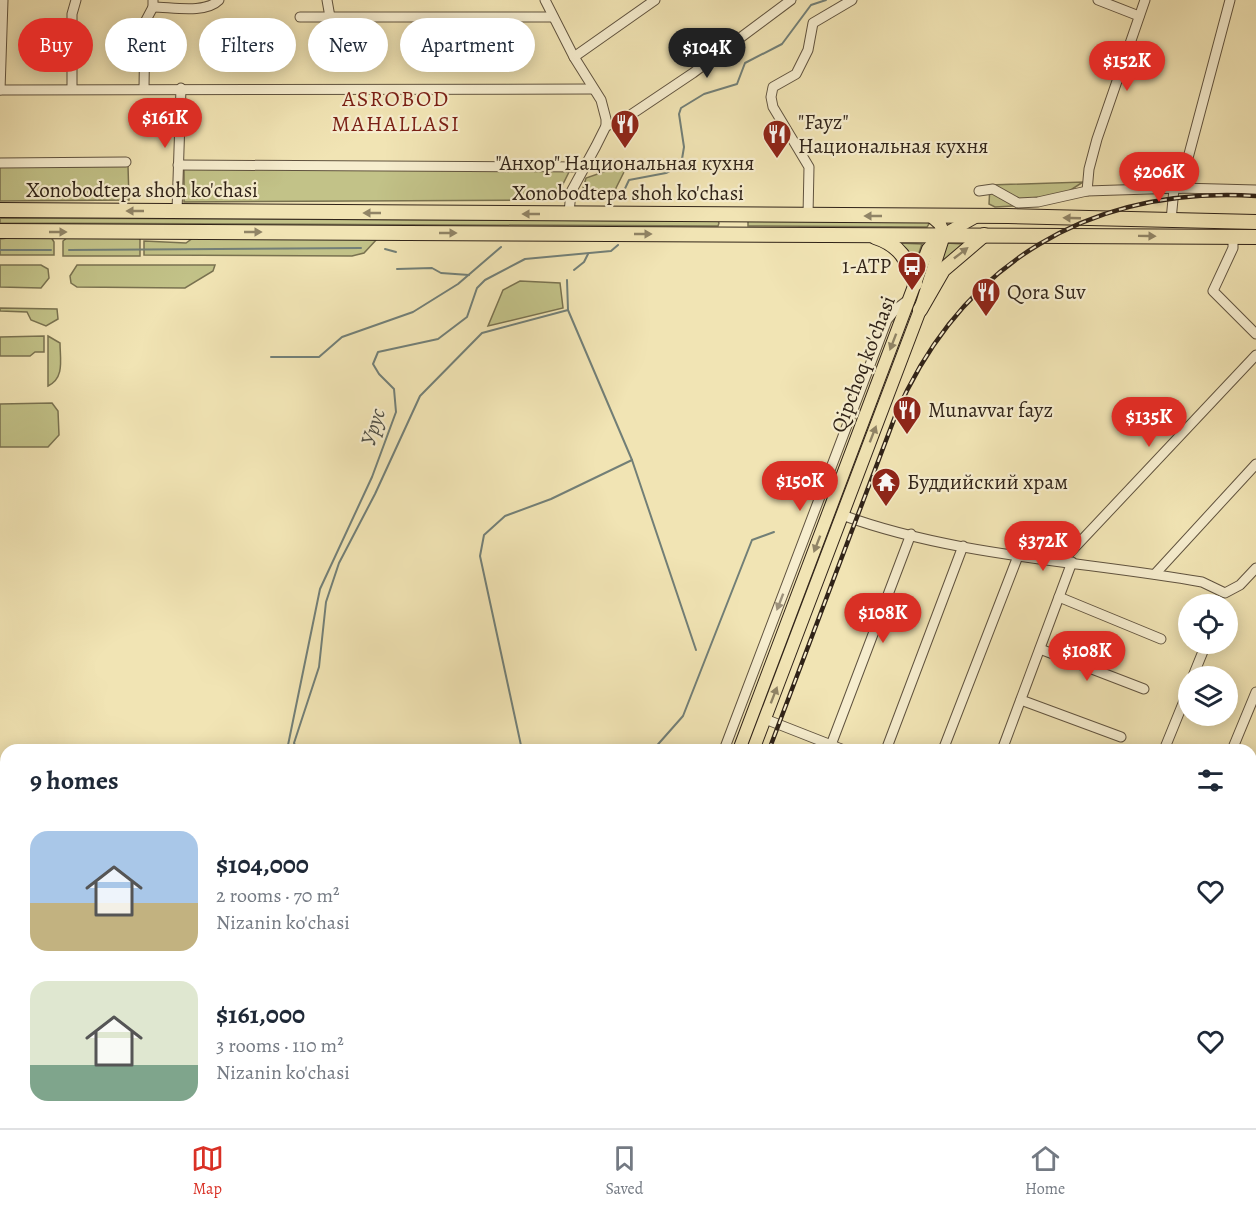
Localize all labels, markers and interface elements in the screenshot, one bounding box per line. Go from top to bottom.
chip: Buy [18,18,93,72]
chip: Rent [105,18,187,72]
chip: Filters [199,18,296,72]
chip: New [308,18,388,72]
chip: Apartment [400,18,535,72]
pin: $104K [665,28,749,79]
text: $104K [682,34,732,61]
pin: $152K [1085,41,1169,92]
text: $152K [1103,47,1151,74]
district label: ASROBOD MAHALLASI [331,84,461,139]
pin: $161K [123,98,207,149]
text: $161K [142,104,188,131]
restaurant icon: "Анхор" Национальная кухня [609,108,641,150]
place label: "Fayz" Национальная кухня [798,108,989,160]
restaurant icon: "Fayz" Национальная кухня [761,118,793,160]
place label: "Анхор" Национальная кухня [495,149,755,177]
pin: $206K [1117,152,1201,203]
text: $206K [1133,158,1185,185]
street label: Xonobodtepa shoh ko'chasi [26,176,258,204]
street label: Xonobodtepa shoh ko'chasi [512,179,744,207]
one-way arrow [125,206,144,216]
one-way arrow [362,208,381,217]
one-way arrow [522,209,541,219]
one-way arrow [863,211,882,221]
one-way arrow [1062,213,1081,223]
one-way arrow [49,227,68,237]
one-way arrow [244,227,263,237]
one-way arrow [439,228,458,238]
one-way arrow [634,229,653,239]
one-way arrow [1138,231,1157,241]
one-way arrow [953,247,968,259]
bus stop icon: 1-ATP [896,250,928,292]
place label: 1-ATP [842,252,891,280]
restaurant icon: Qora Suv [970,276,1002,318]
place label: Qora Suv [1007,278,1086,306]
street label: Qipchoq ko'chasi [824,292,902,436]
one-way arrow [887,333,897,351]
restaurant icon: Munavvar fayz [891,394,923,436]
place label: Munavvar fayz [928,396,1053,424]
pin: $135K [1107,397,1191,448]
text: $135K [1126,403,1172,430]
water label: Урус [353,404,393,449]
one-way arrow [868,425,878,443]
pin: $150K [758,461,842,512]
temple icon: Буддийский храм [870,466,902,508]
text: $150K [776,467,824,494]
place label: Буддийский храм [907,468,1068,496]
pin: $372K [1001,521,1085,572]
text: $372K [1018,527,1068,554]
one-way arrow [811,535,821,553]
pin: $108K [841,593,925,644]
one-way arrow [775,594,785,612]
map controls [1178,594,1238,726]
button: locate [1178,594,1238,654]
text: $108K [858,599,908,626]
pin: $108K [1045,631,1129,682]
text: $108K [1062,637,1112,664]
button: layers [1178,666,1238,726]
one-way arrow [770,686,779,704]
text: 9 homes [30,763,119,798]
icon: filters [1194,764,1227,797]
text: $104,000 [216,847,309,882]
icon: home [78,855,150,927]
icon: heart [1194,875,1227,908]
text: 2 rooms · 70 m² [216,882,340,909]
text: Nizanin ko'chasi [216,909,350,936]
text: $161,000 [216,997,305,1032]
icon: home [78,1005,150,1077]
icon: heart [1194,1025,1227,1058]
text: 3 rooms · 110 m² [216,1032,344,1059]
text: Nizanin ko'chasi [216,1059,350,1086]
tab: Map [191,1142,224,1200]
tab: Saved [605,1142,643,1200]
tab: Home [1025,1142,1065,1200]

